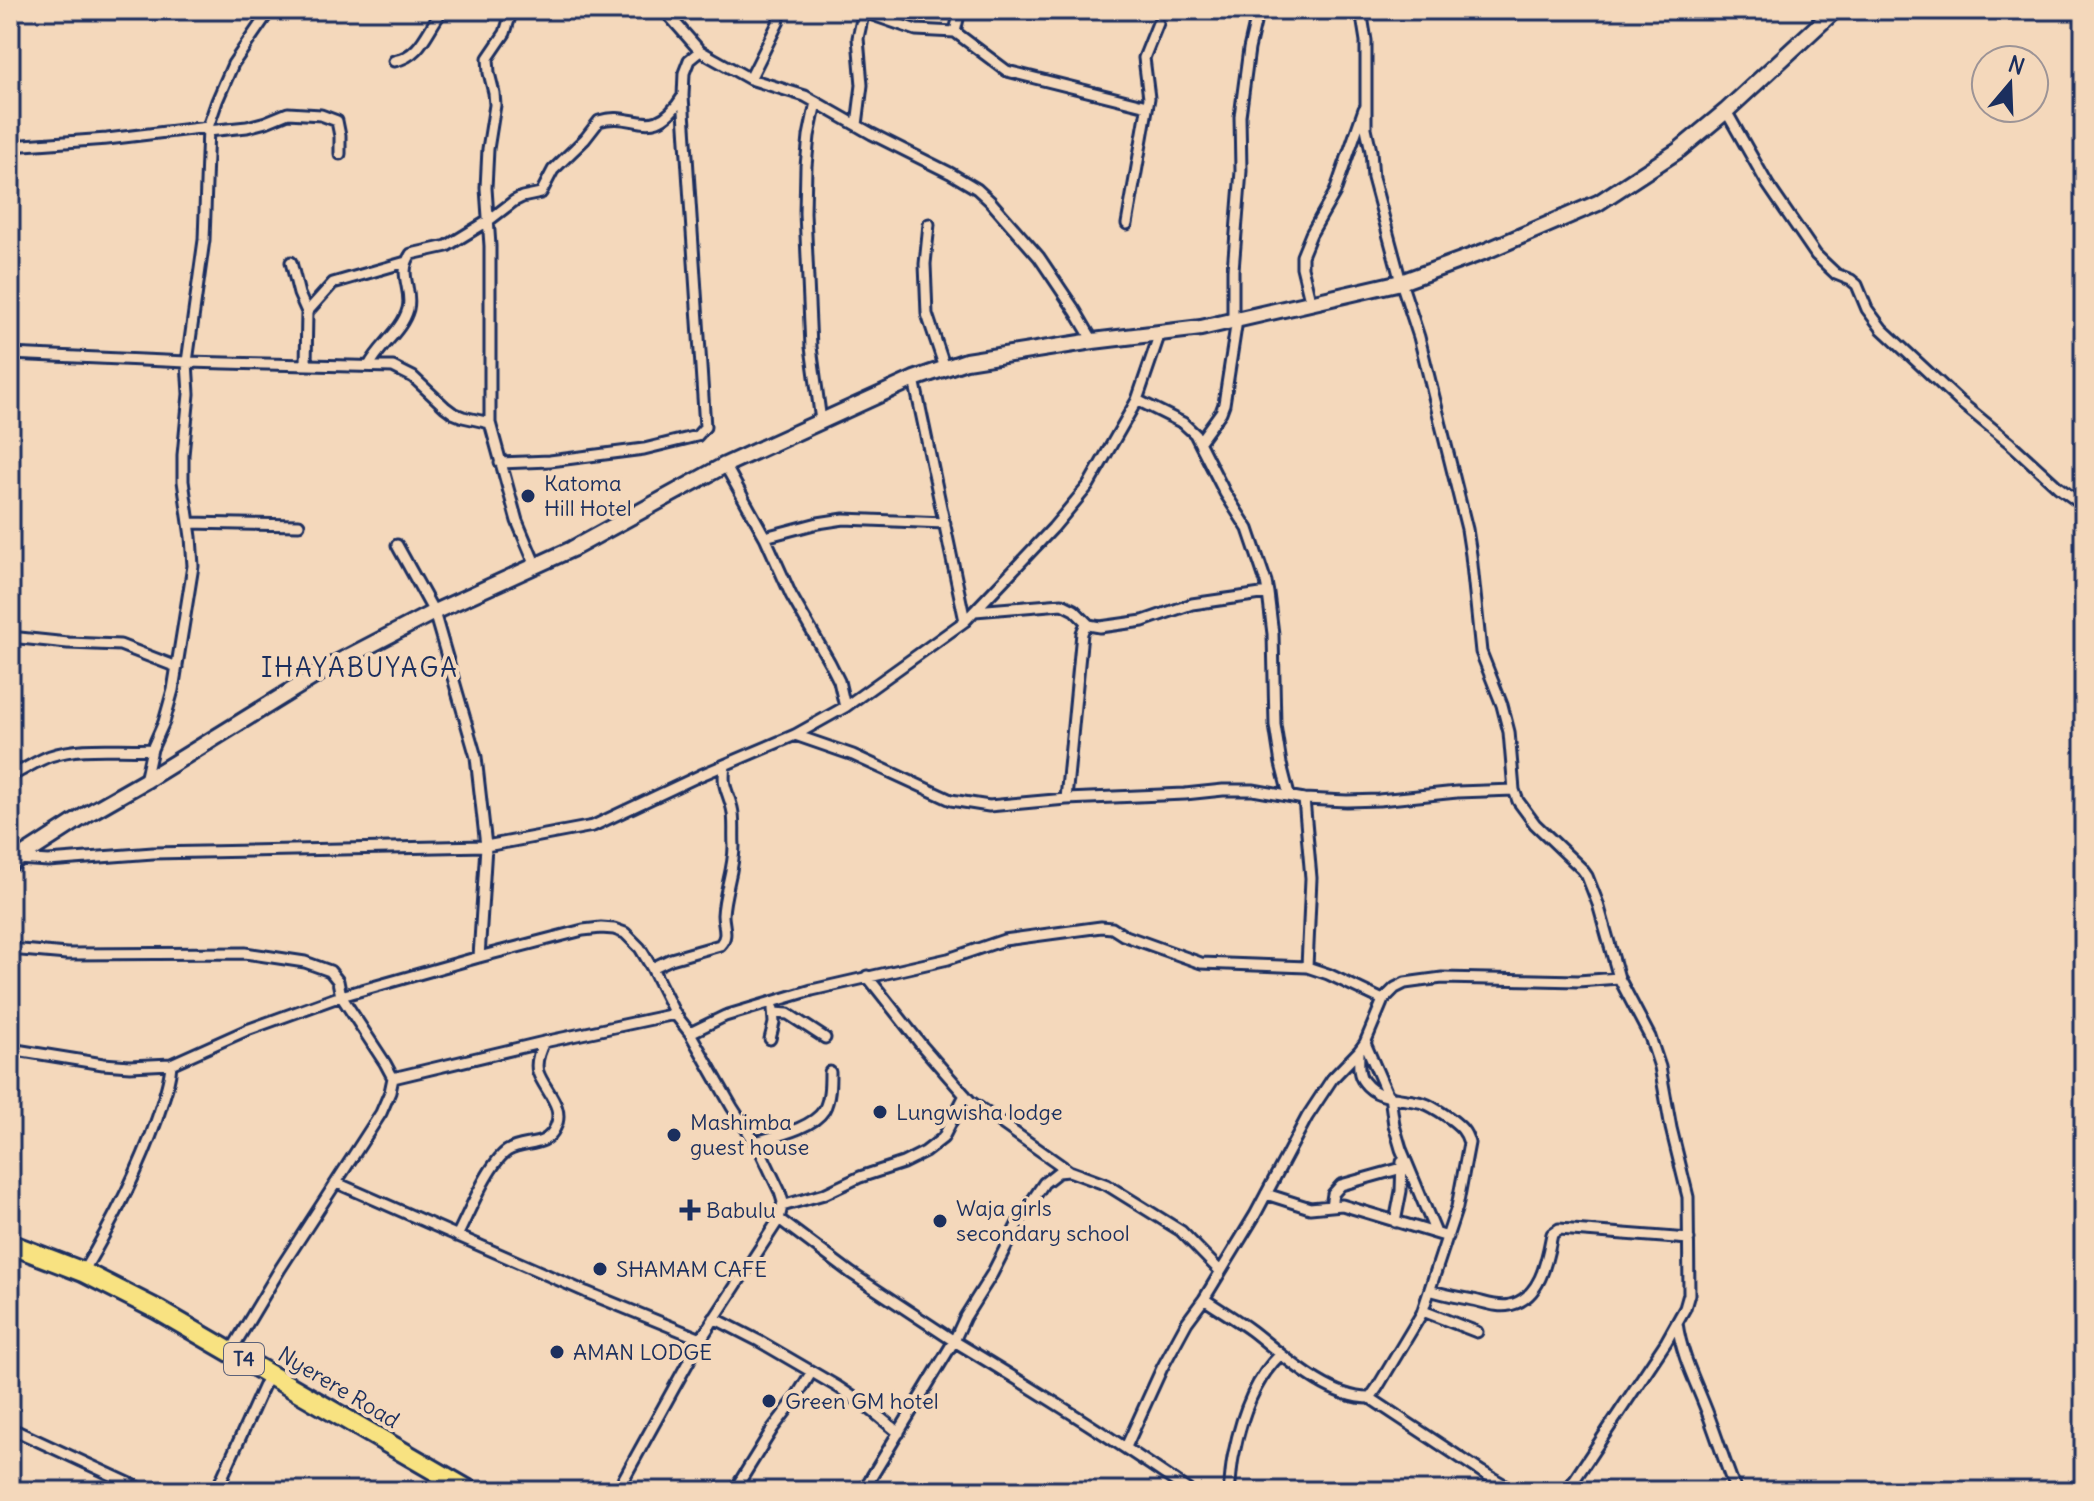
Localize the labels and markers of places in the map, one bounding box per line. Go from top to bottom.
place label: Katoma Hill Hotel [544,469,632,522]
marker: Katoma Hill Hotel [519,487,537,505]
place label: Lungwisha lodge [896,1098,1063,1126]
marker: Lungwisha lodge [871,1103,889,1121]
place label: Mashimba guest house [690,1108,809,1161]
marker: Mashimba guest house [665,1126,683,1144]
place label: Waja girls secondary school [956,1194,1130,1247]
place label: Babulu [706,1196,776,1224]
marker: Babulu [681,1201,699,1219]
marker: Waja girls secondary school [931,1212,949,1230]
place label: SHAMAM CAFE [616,1255,767,1283]
marker: SHAMAM CAFE [591,1260,609,1278]
place label: AMAN LODGE [573,1338,712,1366]
marker: AMAN LODGE [548,1343,566,1361]
place label: Green GM hotel [785,1387,939,1415]
marker: Green GM hotel [760,1392,778,1410]

